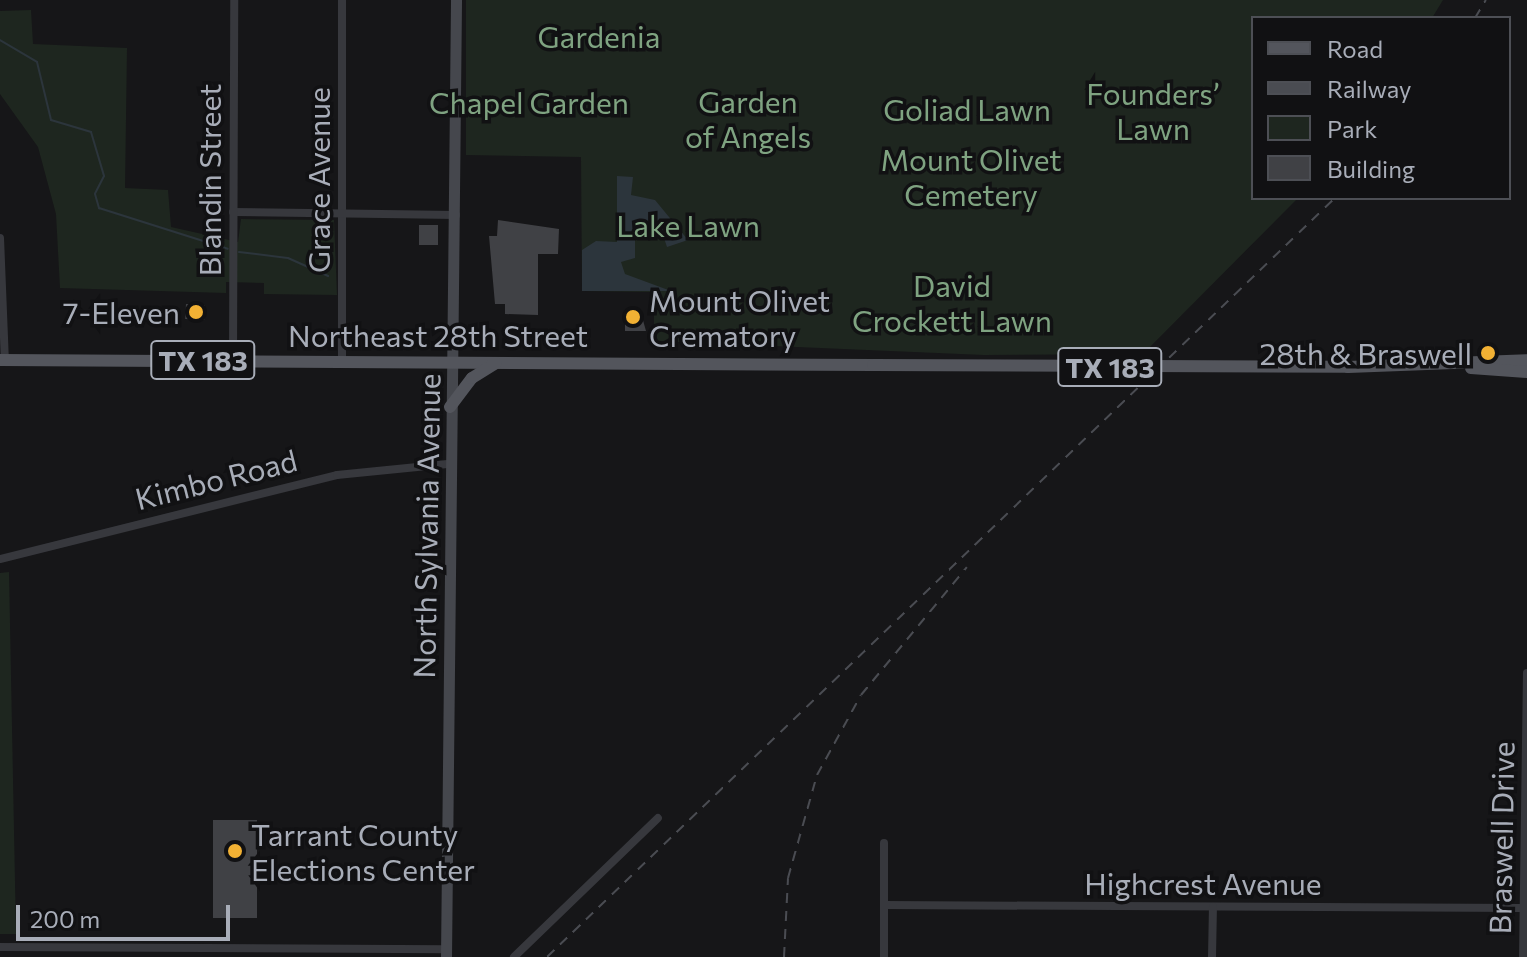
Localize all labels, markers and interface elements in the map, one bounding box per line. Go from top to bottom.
legend [1251,16,1511,200]
park label: Gardenia [538,18,660,54]
text: Road [1327,34,1383,63]
text: Railway [1327,74,1412,103]
park label: Founders’ Lawn [1086,75,1220,146]
park label: Garden of Angels [685,83,811,154]
street label: Blandin Street [191,84,227,276]
park label: Chapel Garden [429,84,629,120]
street label: Grace Avenue [300,87,336,273]
park label: Goliad Lawn [883,91,1051,127]
text: Park [1327,114,1377,143]
park label: Mount Olivet Cemetery [880,141,1062,212]
text: Building [1327,154,1415,183]
park label: Lake Lawn [616,207,760,243]
park label: David Crockett Lawn [852,267,1052,338]
place label: Mount Olivet Crematory [649,282,830,352]
place label: 7-Eleven [63,294,180,330]
marker: 7-Eleven [187,303,205,321]
marker: Mount Olivet Crematory [624,308,642,326]
street label: Northeast 28th Street [288,317,588,353]
place label: 28th & Braswell [1260,335,1472,371]
road number: TX 183 [149,336,257,384]
road number: TX 183 [1056,343,1164,391]
marker: 28th & Braswell [1479,344,1497,362]
street label: North Sylvania Avenue [405,373,447,679]
street label: Kimbo Road [131,442,301,516]
street label: Braswell Drive [1481,741,1521,935]
place label: Tarrant County Elections Center [251,816,475,886]
marker: Tarrant County Elections Center [226,842,244,860]
street label: Highcrest Avenue [1084,865,1322,901]
scale bar [20,889,234,939]
text: 200 m [30,904,100,933]

